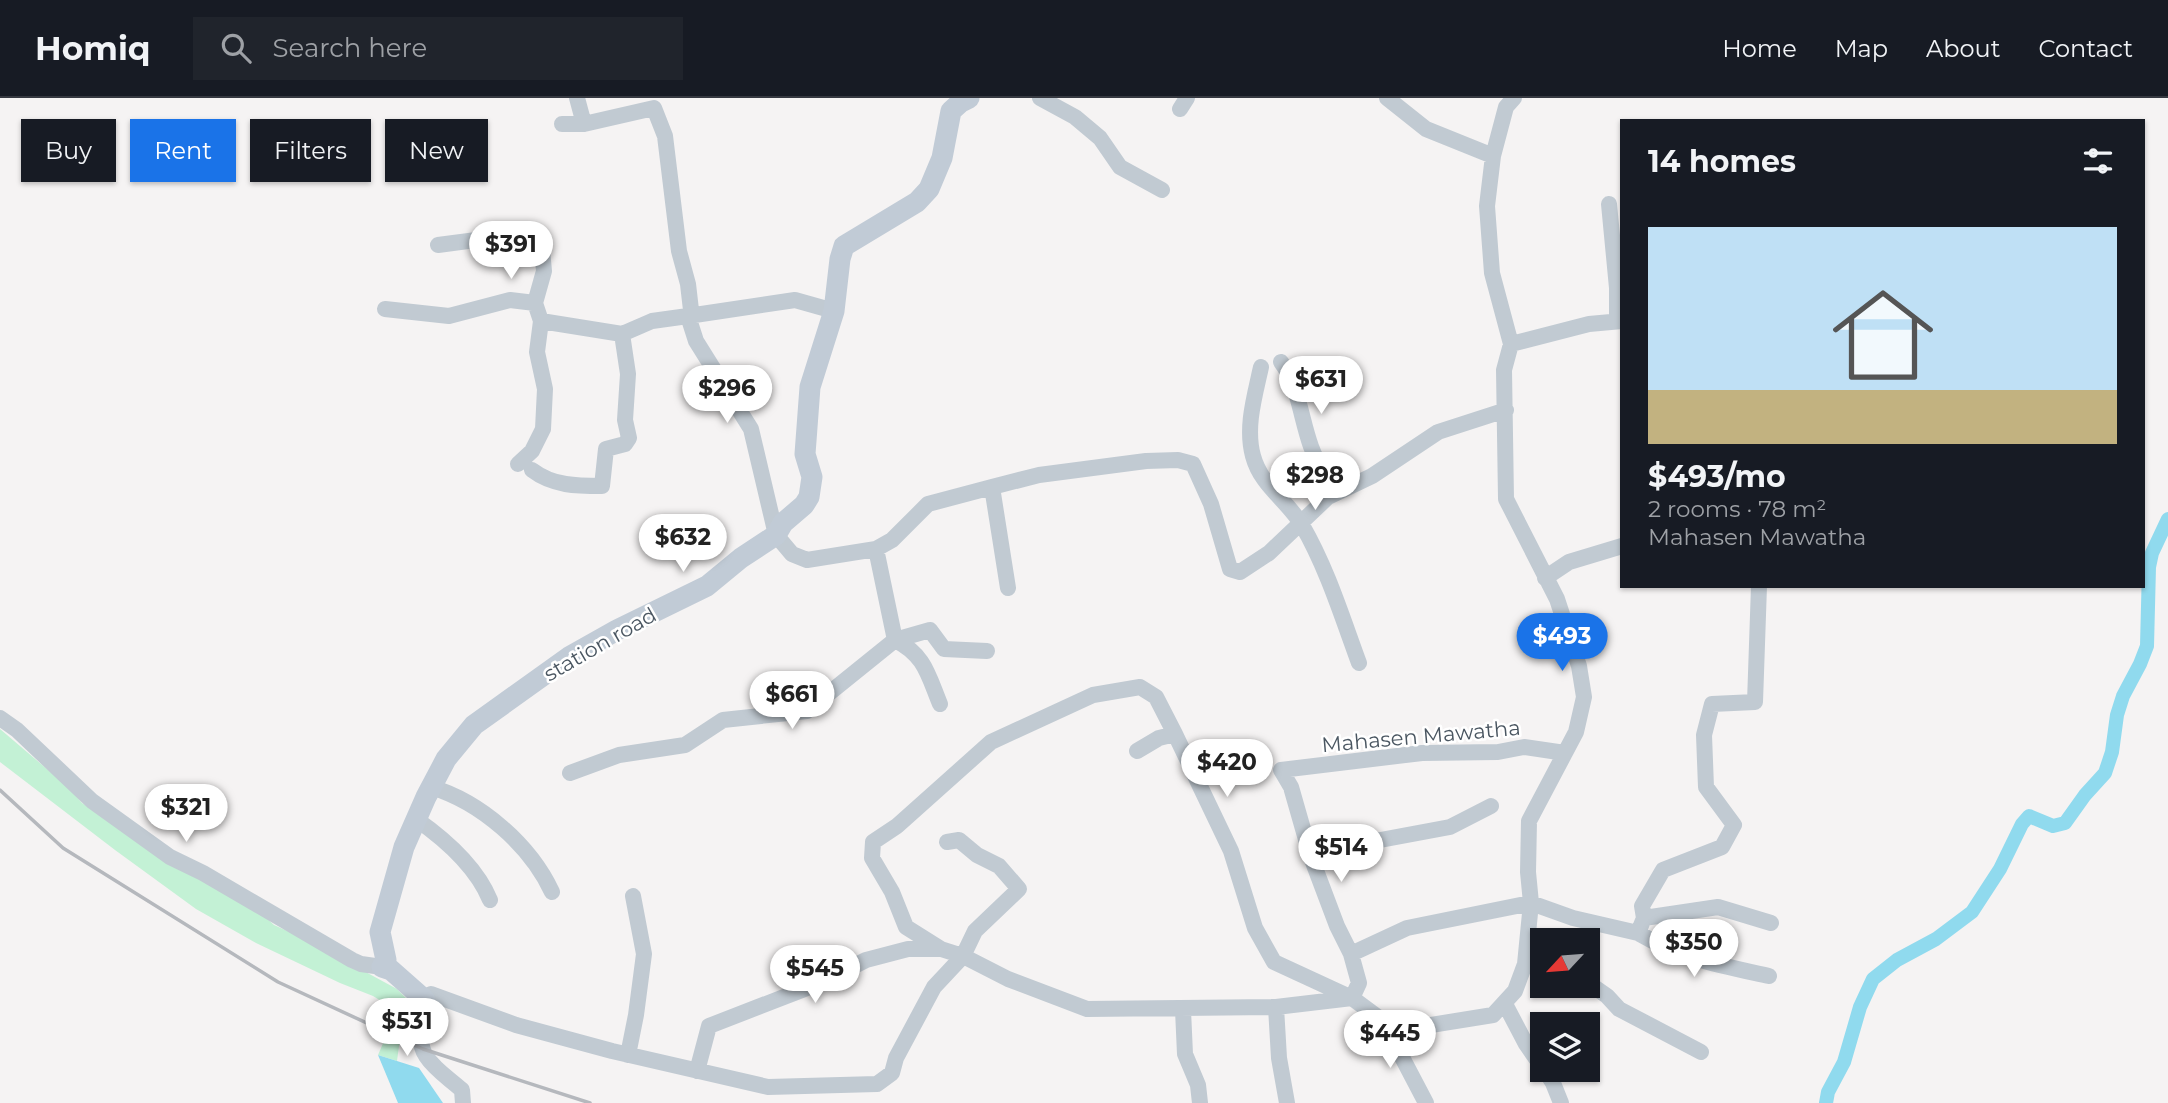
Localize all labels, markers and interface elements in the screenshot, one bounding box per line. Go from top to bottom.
search box [193,17,683,80]
text: Homiq [35,28,151,68]
icon: search [217,29,255,67]
text: Search here [273,32,427,64]
text: Home [1722,34,1797,63]
text: Map [1835,34,1888,63]
text: About [1926,34,2000,63]
text: Contact [2038,34,2133,63]
chip: Buy [21,119,116,182]
chip: Rent [130,119,236,182]
chip: Filters [250,119,371,182]
chip: New [385,119,488,182]
icon: filters [2079,142,2117,180]
text: 14 homes [1648,143,1796,180]
pin: $391 [470,222,552,281]
text: $391 [485,230,537,258]
icon: home [1820,272,1946,398]
pin: $631 [1280,356,1362,416]
text: $631 [1295,365,1347,393]
pin: $296 [686,366,768,425]
text: $296 [698,374,756,402]
pin: $298 [1274,452,1356,512]
text: $493/mo [1648,458,1786,495]
text: $298 [1286,461,1344,489]
text: 2 rooms · 78 m² [1648,495,1826,523]
pin: $632 [642,514,724,574]
text: $632 [655,523,711,551]
text: Mahasen Mawatha [1648,523,1866,551]
street label: station road [539,602,661,686]
pin: $493 [1521,614,1603,673]
text: $493 [1533,622,1591,650]
pin: $661 [751,672,833,731]
text: $661 [766,680,819,708]
street label: Mahasen Mawatha [1321,715,1521,757]
pin: $420 [1186,740,1268,799]
text: $420 [1197,748,1257,776]
pin: $321 [145,784,227,844]
text: $321 [161,793,211,821]
pin: $514 [1300,824,1382,884]
text: $514 [1314,833,1368,861]
pin: $350 [1653,920,1735,979]
north arrow [1530,928,1600,998]
map controls [1530,928,1600,1082]
text: $350 [1665,928,1723,956]
pin: $545 [774,946,856,1005]
text: $545 [786,954,844,982]
pin: $531 [366,998,448,1058]
text: $531 [382,1007,432,1035]
pin: $445 [1349,1010,1431,1070]
button: layers [1530,1012,1600,1082]
text: $445 [1360,1019,1420,1047]

